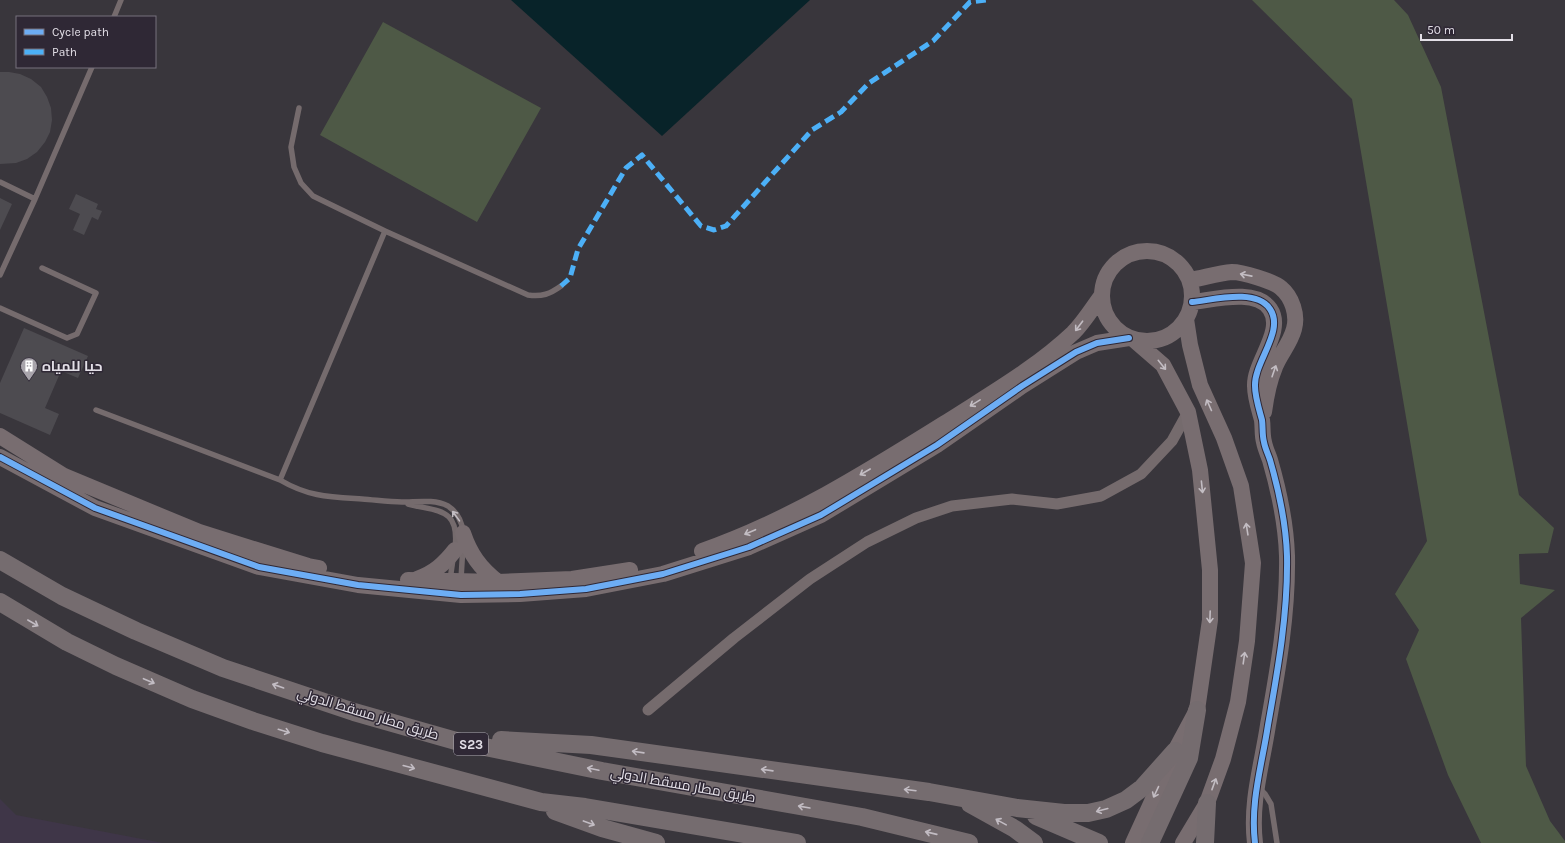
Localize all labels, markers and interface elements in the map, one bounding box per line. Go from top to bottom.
legend [16,16,156,68]
scale bar [1421,16,1512,42]
text: 50 m [1427,23,1455,37]
text: Cycle path [52,25,109,39]
text: Path [52,45,77,59]
one-way arrow [1240,271,1253,279]
one-way arrow [1074,320,1083,331]
building icon: حيا للمياه [19,356,39,381]
place label: حيا للمياه [42,358,103,375]
one-way arrow [1157,360,1166,371]
one-way arrow [1270,366,1278,378]
one-way arrow [1205,399,1212,411]
one-way arrow [969,400,981,408]
one-way arrow [859,469,871,477]
one-way arrow [1198,480,1205,493]
one-way arrow [452,511,460,522]
one-way arrow [1243,522,1251,535]
one-way arrow [744,529,756,536]
one-way arrow [1206,610,1214,623]
one-way arrow [27,619,39,627]
one-way arrow [1240,652,1248,665]
one-way arrow [143,678,155,685]
one-way arrow [273,682,285,690]
street label: طريق مطار مسقط الدولي [294,684,441,747]
one-way arrow [278,728,291,735]
road number: S23 [454,733,488,755]
one-way arrow [632,748,645,756]
one-way arrow [402,764,415,772]
street label: طريق مطار مسقط الدولي [608,764,757,809]
one-way arrow [587,765,600,773]
one-way arrow [761,766,774,774]
one-way arrow [1211,778,1219,790]
one-way arrow [904,786,917,794]
one-way arrow [1152,786,1159,798]
one-way arrow [798,802,811,810]
one-way arrow [1096,806,1109,814]
one-way arrow [995,817,1007,825]
one-way arrow [583,820,595,828]
one-way arrow [925,829,938,837]

